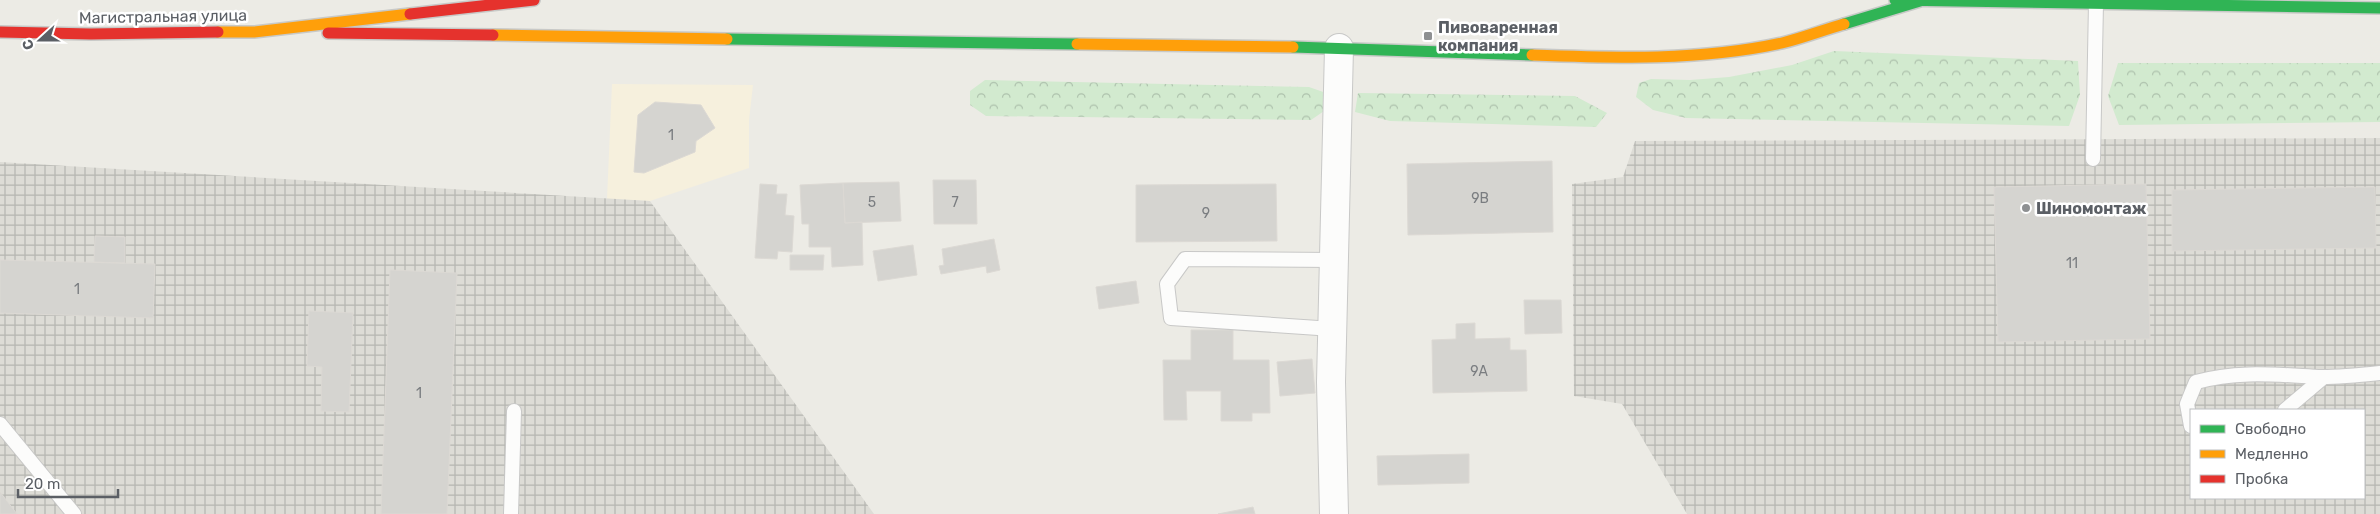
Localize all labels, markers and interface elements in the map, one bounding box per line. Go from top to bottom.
street label: Магистральная улица [79,6,247,27]
north arrow [15,15,65,65]
place label: Пивоваренная компания [1438,18,1558,55]
marker: Пивоваренная компания [1422,30,1434,42]
text: С [19,37,38,52]
house number: 1 [668,127,674,144]
house number: 9В [1471,190,1489,207]
house number: 5 [868,194,876,211]
house number: 7 [951,194,959,211]
place label: Шиномонтаж [2036,199,2147,218]
marker: Шиномонтаж [2020,202,2032,214]
house number: 9 [1202,205,1210,222]
house number: 11 [2066,255,2078,272]
house number: 1 [74,281,80,298]
house number: 9А [1470,363,1488,380]
house number: 1 [416,385,422,402]
legend [2190,409,2365,499]
text: Свободно [2235,420,2306,438]
text: Медленно [2235,445,2308,463]
scale bar [18,466,118,498]
text: Пробка [2235,470,2288,488]
text: 20 m [25,475,60,493]

